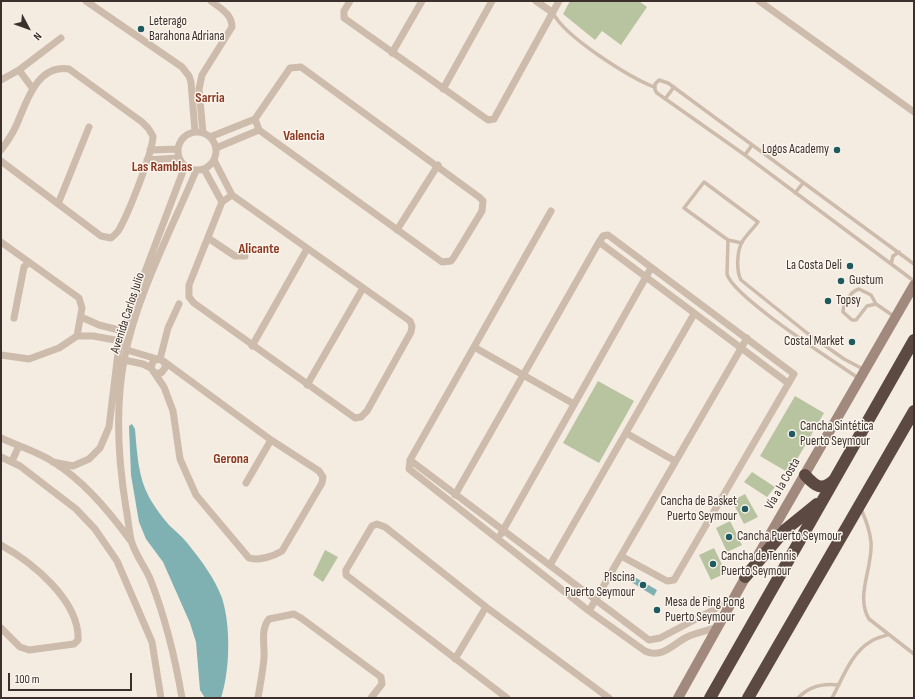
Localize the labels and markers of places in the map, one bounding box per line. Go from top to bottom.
place label: Leterago Barahona Adriana [149,14,224,45]
marker: Leterago Barahona Adriana [136,24,146,34]
place label: Logos Academy [762,142,829,158]
marker: Logos Academy [832,145,842,155]
place label: La Costa Deli [786,258,842,274]
marker: La Costa Deli [845,261,855,271]
place label: Gustum [849,273,883,289]
marker: Gustum [836,276,846,286]
place label: Topsy [836,293,861,309]
marker: Topsy [823,296,833,306]
place label: Costal Market [784,334,844,350]
marker: Costal Market [847,337,857,347]
place label: Cancha Sintética Puerto Seymour [800,419,874,450]
marker: Cancha Sintética Puerto Seymour [787,429,797,439]
place label: Cancha de Basket Puerto Seymour [660,494,737,525]
marker: Cancha de Basket Puerto Seymour [740,504,750,514]
place label: Cancha Puerto Seymour [737,529,841,545]
marker: Cancha Puerto Seymour [724,532,734,542]
place label: Cancha de Tennis Puerto Seymour [721,549,796,580]
marker: Cancha de Tennis Puerto Seymour [708,559,718,569]
place label: PIscina Puerto Seymour [565,570,635,601]
marker: PIscina Puerto Seymour [638,580,648,590]
place label: Mesa de Ping Pong Puerto Seymour [665,595,745,626]
marker: Mesa de Ping Pong Puerto Seymour [652,605,662,615]

